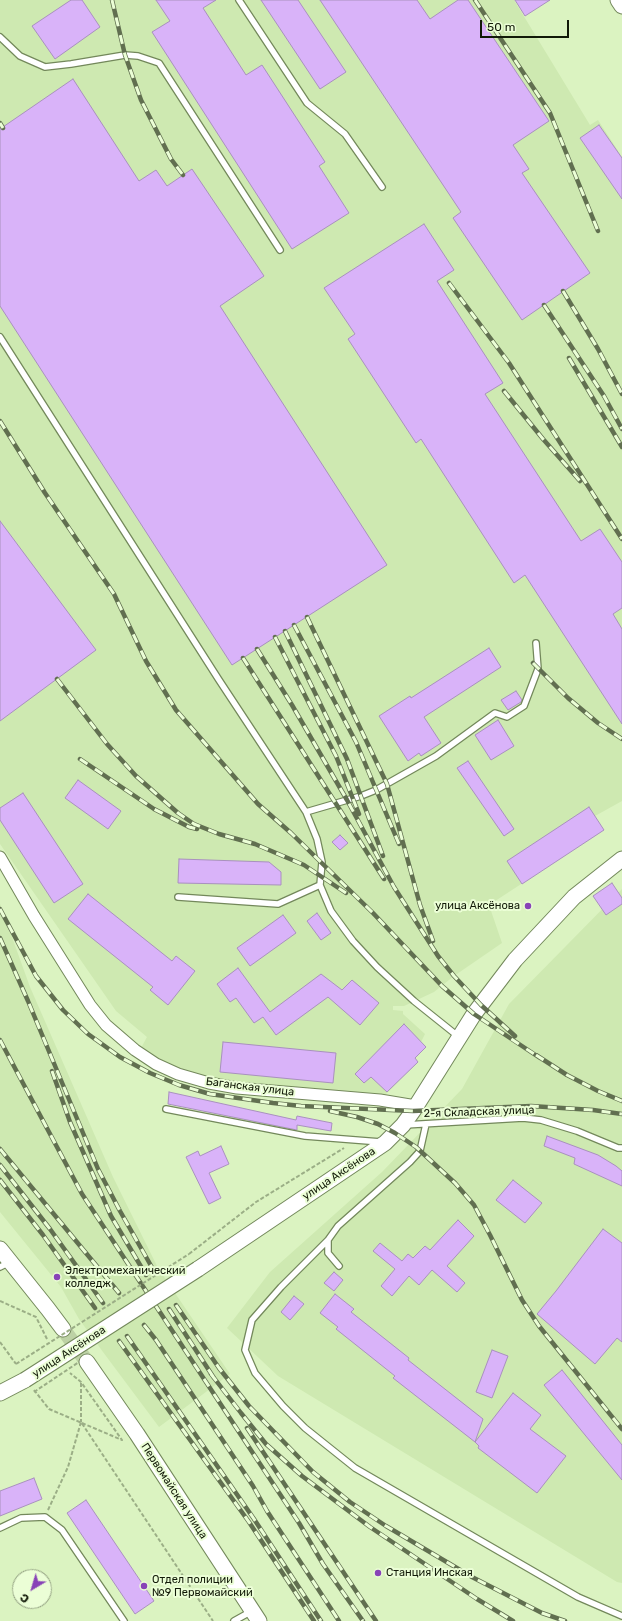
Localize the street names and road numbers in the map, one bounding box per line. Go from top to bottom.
street label: Баганская улица [205,1075,295,1099]
street label: 2-я Складская улица [423,1103,535,1121]
street label: улица Аксёнова [300,1145,378,1203]
street label: улица Аксёнова [30,1323,108,1381]
street label: Первомайская улица [138,1441,210,1541]

